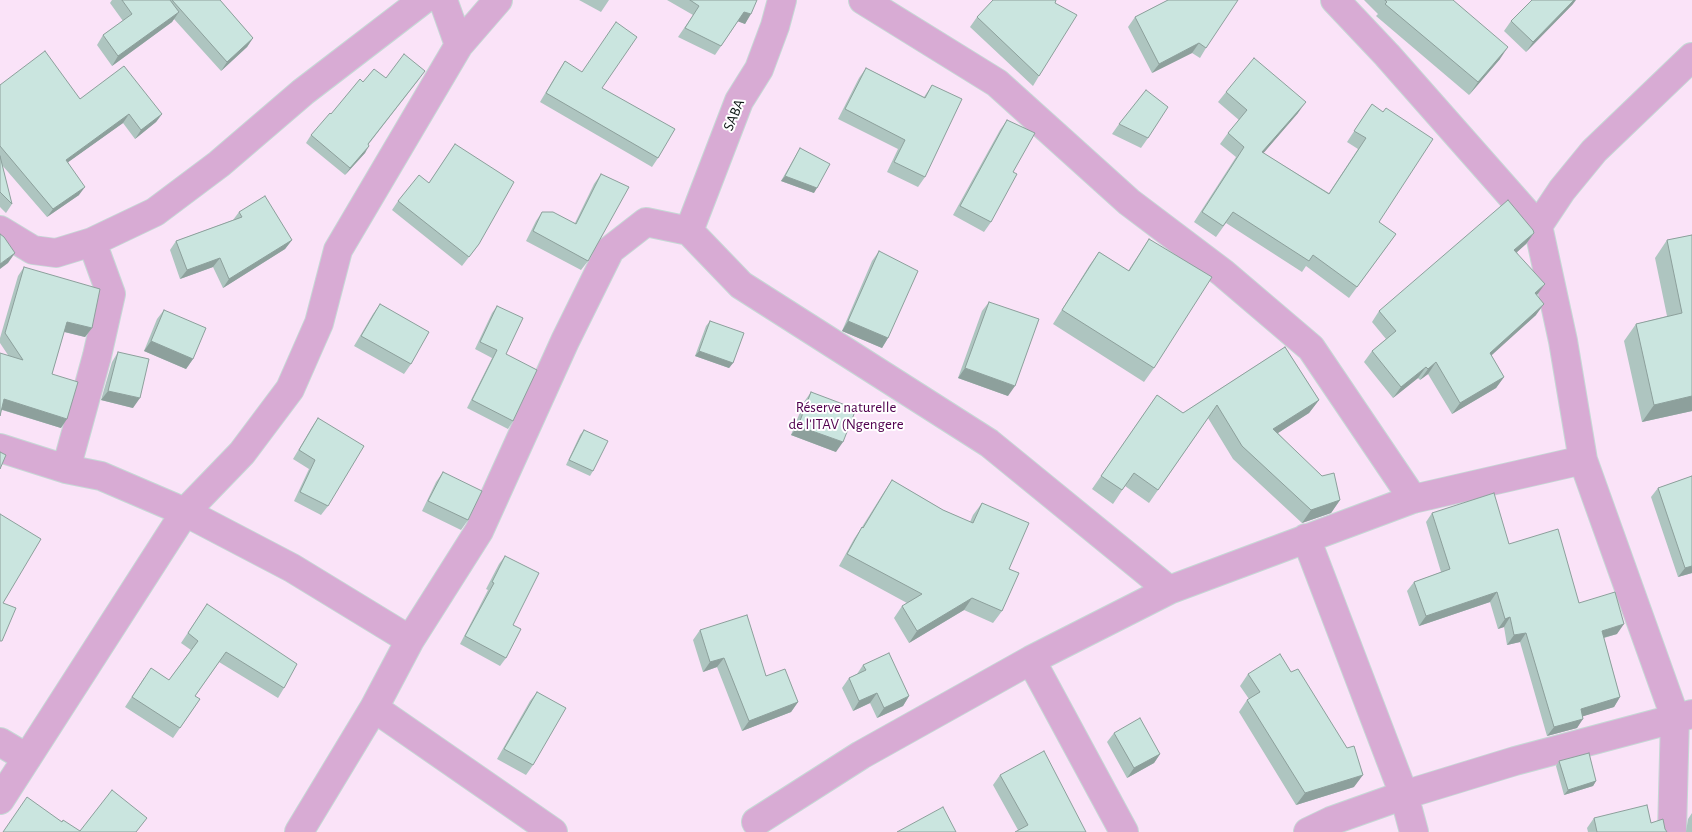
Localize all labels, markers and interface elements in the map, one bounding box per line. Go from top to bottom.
street label: SABA [719,97,749,133]
park label: Réserve naturelle de l'ITAV (Ngengere [788,398,904,433]

